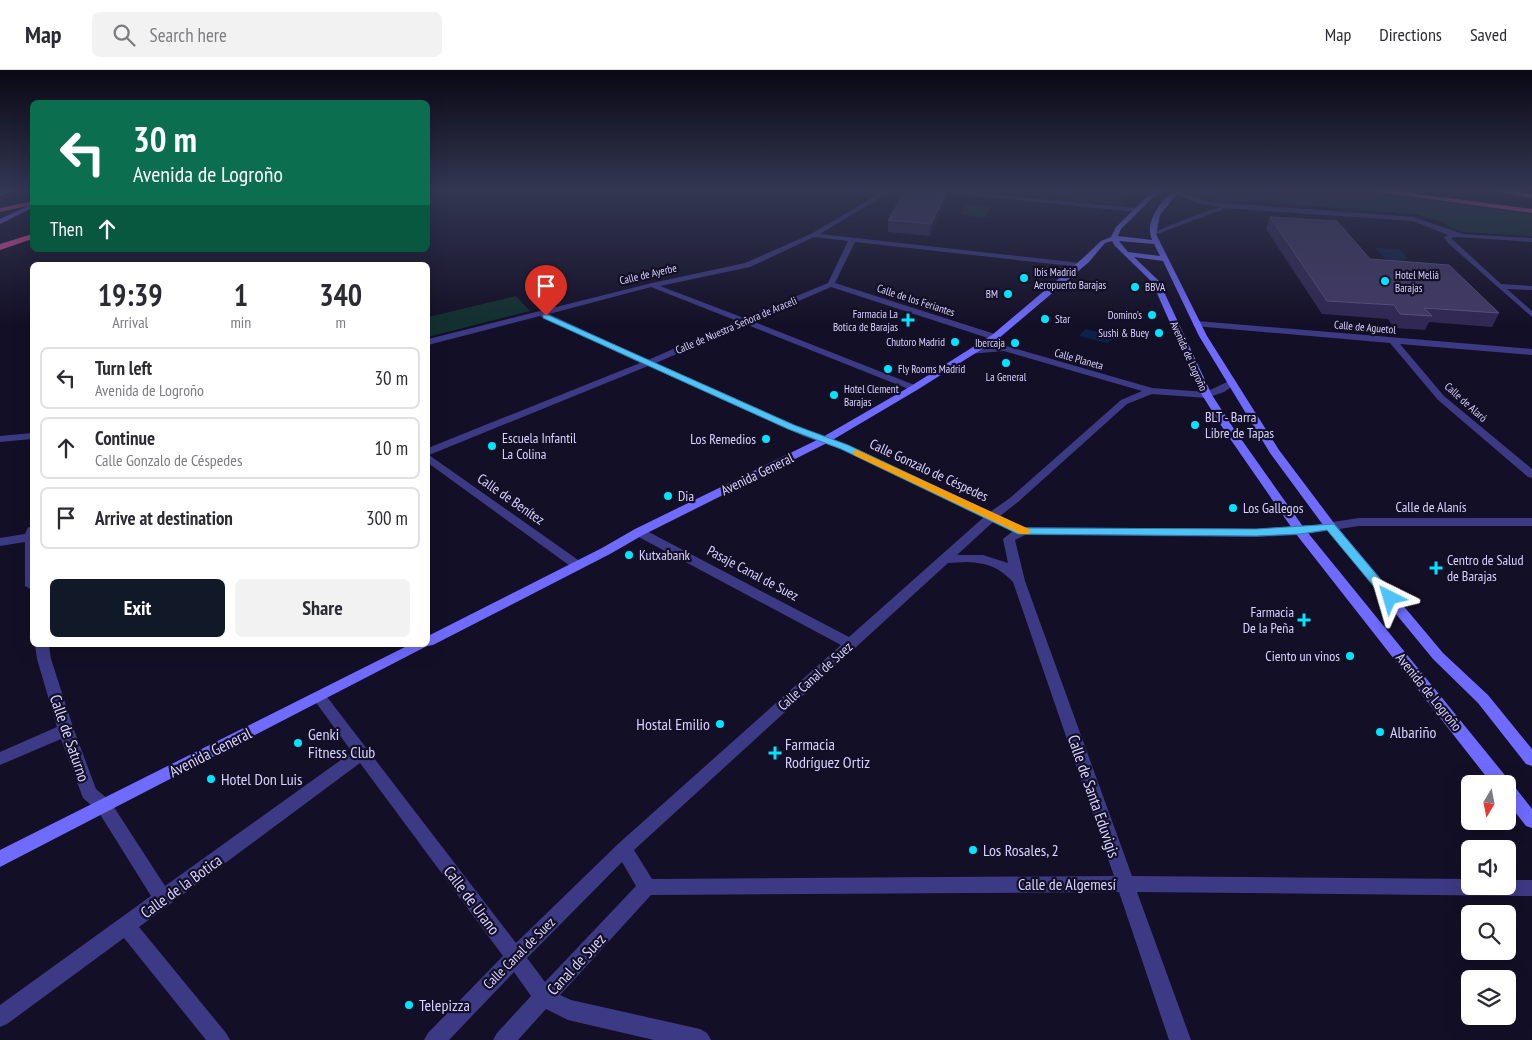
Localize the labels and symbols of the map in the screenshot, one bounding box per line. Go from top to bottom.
street label: Calle de Ayerbe [618,260,679,287]
pin [525,265,567,316]
place label: Ibis Madrid Aeropuerto Barajas [1034,265,1107,292]
place label: Hotel Meliá Barajas [1395,268,1439,295]
marker: Ibis Madrid Aeropuerto Barajas [1018,272,1030,284]
marker: Hotel Meliá Barajas [1379,275,1391,287]
place label: BBVA [1145,280,1166,294]
street label: Calle de los Feriantes [875,281,957,319]
marker: BBVA [1129,281,1141,293]
place label: BM [986,287,998,301]
marker: BM [1002,288,1014,300]
street label: Calle de Nuestra Señora de Araceli [673,293,799,357]
place label: Farmacia La Botica de Barajas [833,307,898,334]
place label: Domino's [1108,308,1142,322]
marker: Domino's [1146,309,1158,321]
place label: Star [1055,312,1070,326]
marker: Star [1039,313,1051,325]
marker: Farmacia La Botica de Barajas [902,314,914,326]
street label: Calle de Aguetol [1333,317,1397,337]
street label: Avenida de Logroño [1167,319,1211,393]
place label: Sushi & Buey [1098,326,1150,340]
marker: Sushi & Buey [1153,327,1165,339]
place label: Chutoro Madrid [886,335,945,349]
marker: Chutoro Madrid [949,336,961,348]
place label: Ibercaja [975,336,1005,350]
marker: Ibercaja [1009,337,1021,349]
street label: Calle Planeta [1053,345,1105,373]
marker: La General [1000,357,1012,369]
place label: Fly Rooms Madrid [898,362,965,376]
marker: Fly Rooms Madrid [882,363,894,375]
place label: La General [986,370,1027,384]
street label: Calle de Alaró [1442,379,1490,425]
place label: Hotel Clement Barajas [844,382,899,409]
marker: Hotel Clement Barajas [828,389,840,401]
place label: BLT - Barra Libre de Tapas [1205,408,1274,442]
marker: BLT - Barra Libre de Tapas [1189,419,1201,431]
place label: Escuela Infantil La Colina [502,429,577,463]
place label: Los Remedios [690,430,756,448]
marker: Los Remedios [760,433,772,445]
street label: Calle Gonzalo de Céspedes [867,435,991,506]
marker: Escuela Infantil La Colina [486,440,498,452]
street label: Avenida General [718,448,797,499]
street label: Calle de Benítez [474,469,548,529]
place label: Dia [678,487,694,505]
marker: Dia [662,490,674,502]
street label: Calle de Alanís [1396,498,1467,516]
place label: Los Gallegos [1243,499,1304,517]
marker: Los Gallegos [1227,502,1239,514]
street label: Pasaje Canal de Suez [704,541,802,605]
place label: Kutxabank [639,546,691,564]
marker: Kutxabank [623,549,635,561]
place label: Centro de Salud de Barajas [1447,551,1523,585]
marker: Centro de Salud de Barajas [1429,561,1443,575]
position arrow [1363,571,1415,623]
place label: Farmacia De la Peña [1243,603,1294,637]
marker: Farmacia De la Peña [1298,614,1310,626]
street label: Calle Canal de Suez [774,638,856,714]
place label: Ciento un vinos [1265,647,1340,665]
street label: Avenida de Logroño [1392,649,1466,735]
marker: Ciento un vinos [1344,650,1356,662]
street label: Calle de Saturno [46,692,94,784]
place label: Hostal Emilio [636,714,710,734]
marker: Hostal Emilio [714,718,726,730]
place label: Albariño [1390,722,1437,742]
street label: Avenida General [165,723,255,781]
place label: Genki Fitness Club [308,724,375,762]
marker: Albariño [1374,726,1386,738]
street label: Calle de Santa Eduvigis [1064,732,1124,860]
place label: Farmacia Rodríguez Ortiz [785,734,870,772]
marker: Genki Fitness Club [292,737,304,749]
marker: Farmacia Rodríguez Ortiz [769,747,781,759]
place label: Hotel Don Luis [221,769,302,789]
marker: Hotel Don Luis [205,773,217,785]
north arrow [1461,775,1516,830]
place label: Los Rosales, 2 [983,840,1059,860]
marker: Los Rosales, 2 [967,844,979,856]
street label: Calle de la Botica [136,850,226,922]
street label: Calle de Urano [440,862,504,938]
street label: Calle de Algemesí [1018,874,1117,894]
street label: Calle Canal de Suez [479,913,559,993]
street label: Canal de Suez [542,929,610,999]
place label: Telepizza [419,995,470,1015]
marker: Telepizza [403,999,415,1011]

